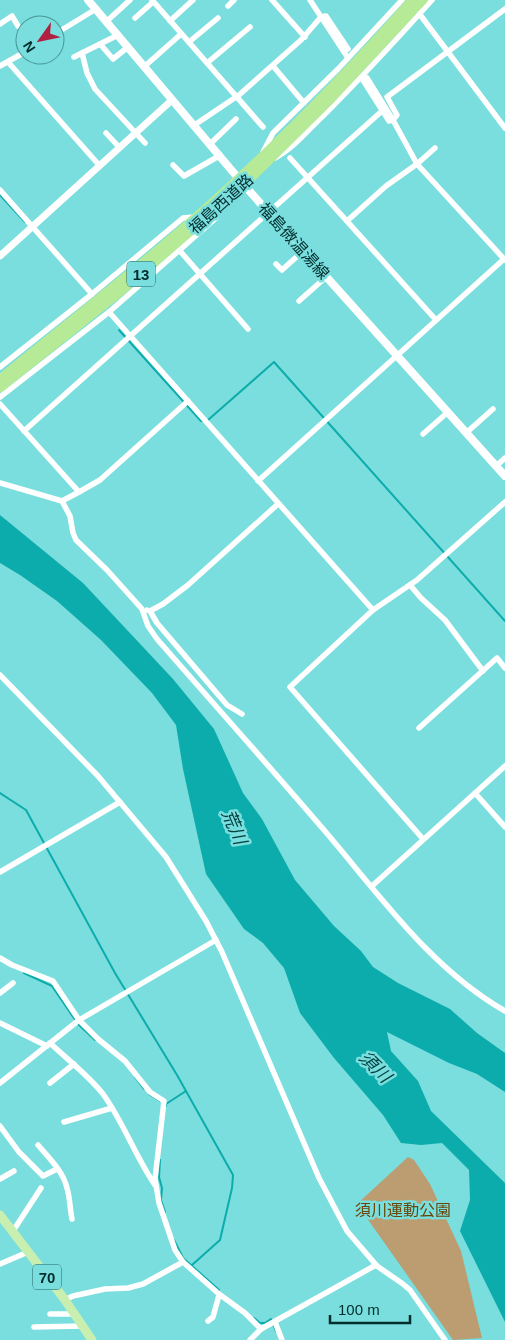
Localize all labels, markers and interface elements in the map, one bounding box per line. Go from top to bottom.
north arrow [15,15,65,65]
text: N [20,38,39,56]
street label: 福島西道路 [186,171,256,237]
street label: 福島微温湯線 [256,200,332,282]
road number: 13 [127,262,155,286]
water label: 荒川 [218,807,251,849]
water label: 須川 [355,1047,396,1088]
park label: 須川運動公園 [355,1202,451,1219]
road number: 70 [33,1264,61,1290]
scale bar [330,1292,410,1324]
text: 100 m [338,1301,380,1318]

